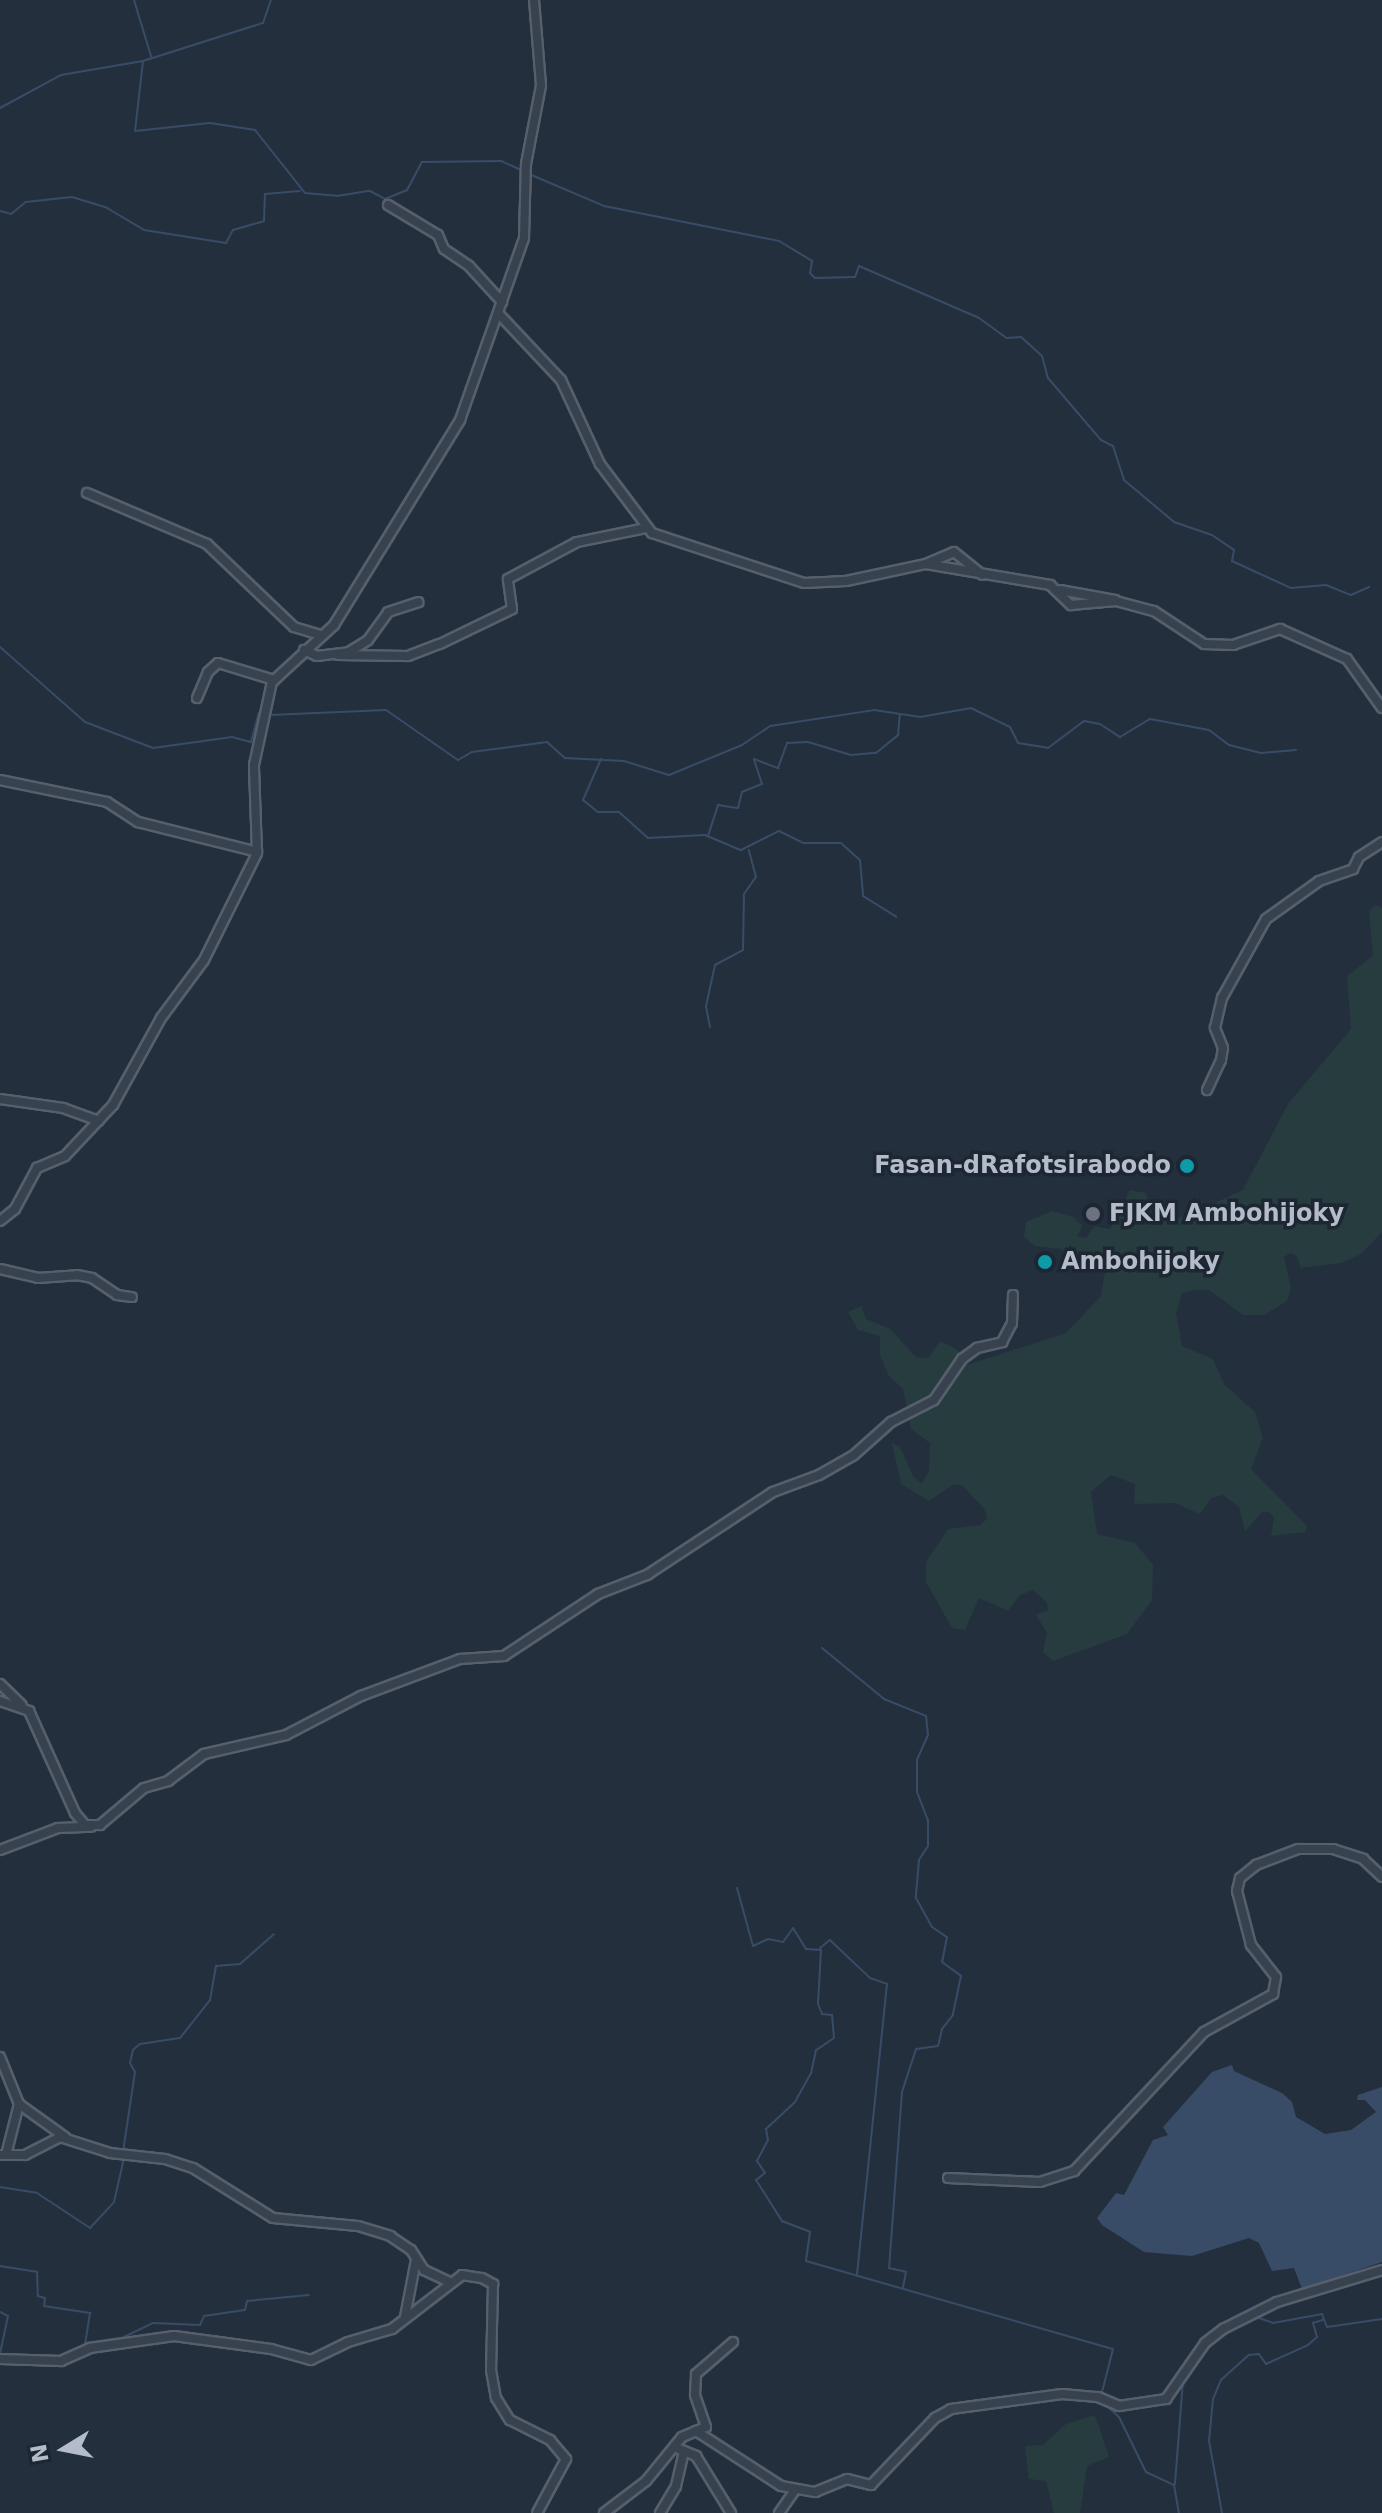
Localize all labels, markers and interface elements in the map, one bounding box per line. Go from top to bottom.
place label: Fasan-dRafotsirabodo [874,1152,1171,1180]
marker: Fasan-dRafotsirabodo [1178,1157,1196,1175]
place label: FJKM Ambohijoky [1109,1200,1344,1228]
marker: FJKM Ambohijoky [1084,1205,1102,1223]
place label: Ambohijoky [1061,1248,1220,1276]
marker: Ambohijoky [1036,1253,1054,1271]
north arrow [24,2409,104,2489]
text: N [26,2442,54,2465]

